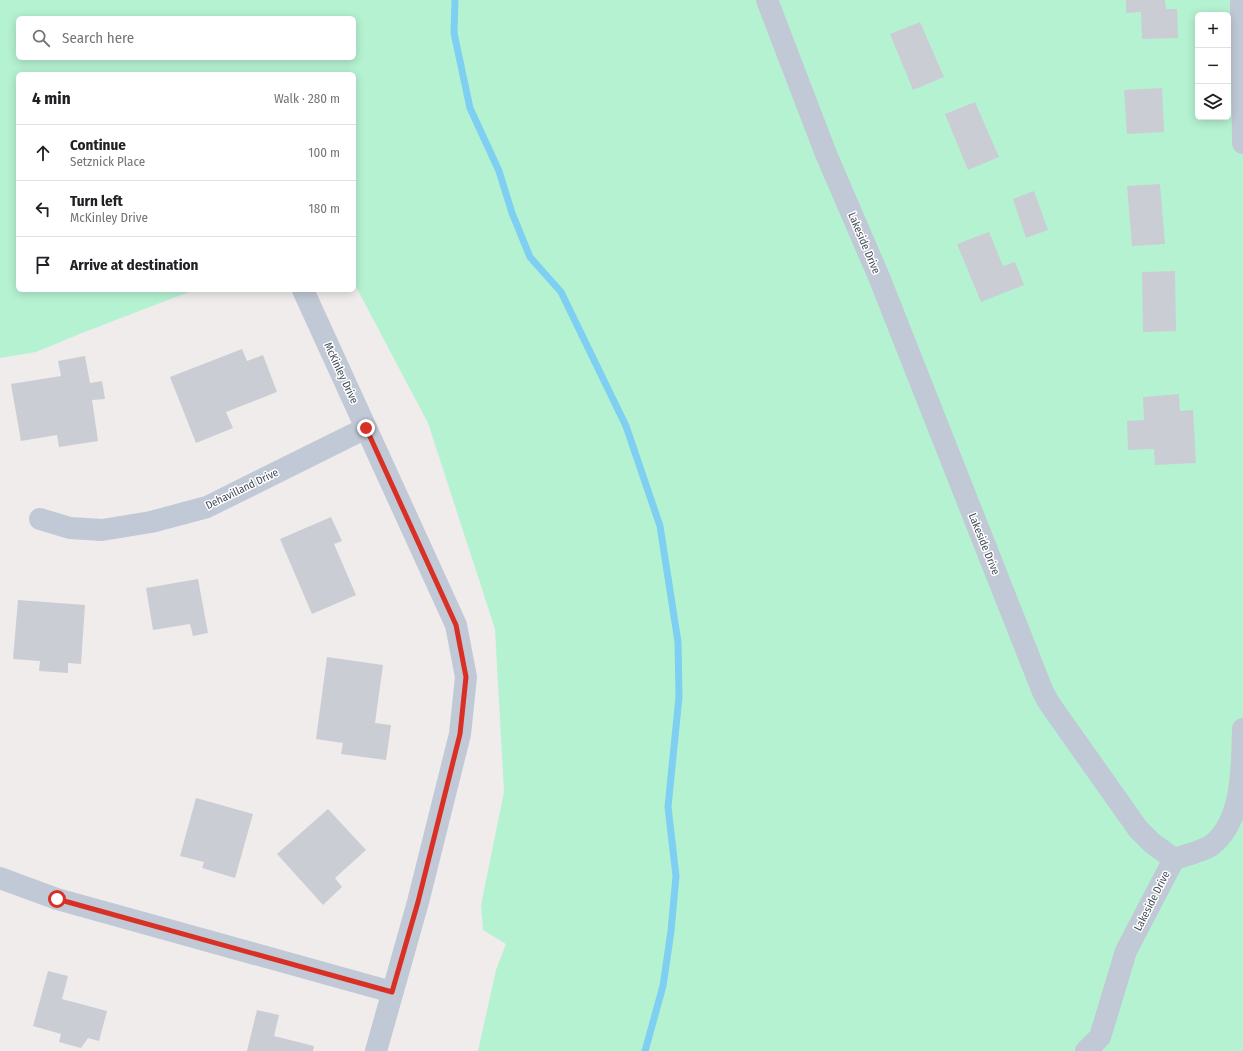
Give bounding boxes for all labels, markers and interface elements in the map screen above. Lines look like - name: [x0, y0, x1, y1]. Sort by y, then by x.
- map controls: [1195, 12, 1231, 120]
- button: +: [1195, 12, 1231, 48]
- search box: [16, 16, 356, 60]
- icon: search: [30, 27, 52, 49]
- text: Search here: [62, 29, 134, 47]
- button: −: [1195, 48, 1231, 84]
- button: layers: [1195, 84, 1231, 120]
- text: 4 min: [32, 88, 71, 109]
- text: Walk · 280 m: [274, 91, 340, 106]
- text: Continue: [70, 136, 126, 154]
- icon: ahead: [32, 142, 54, 164]
- text: 100 m: [308, 145, 340, 160]
- text: Setznick Place: [70, 154, 145, 169]
- text: Turn left: [70, 192, 123, 210]
- icon: left: [32, 198, 54, 220]
- text: 180 m: [309, 201, 340, 216]
- text: McKinley Drive: [70, 210, 148, 225]
- street label: Lakeside Drive: [845, 210, 883, 276]
- icon: arrive: [32, 254, 54, 276]
- text: Arrive at destination: [70, 256, 198, 274]
- street label: McKinley Drive: [321, 340, 361, 406]
- route end: [357, 419, 375, 437]
- street label: Dehavilland Drive: [204, 466, 280, 512]
- street label: Lakeside Drive: [966, 511, 1002, 577]
- street label: Lakeside Drive: [1131, 869, 1173, 933]
- route start: [48, 890, 66, 908]

